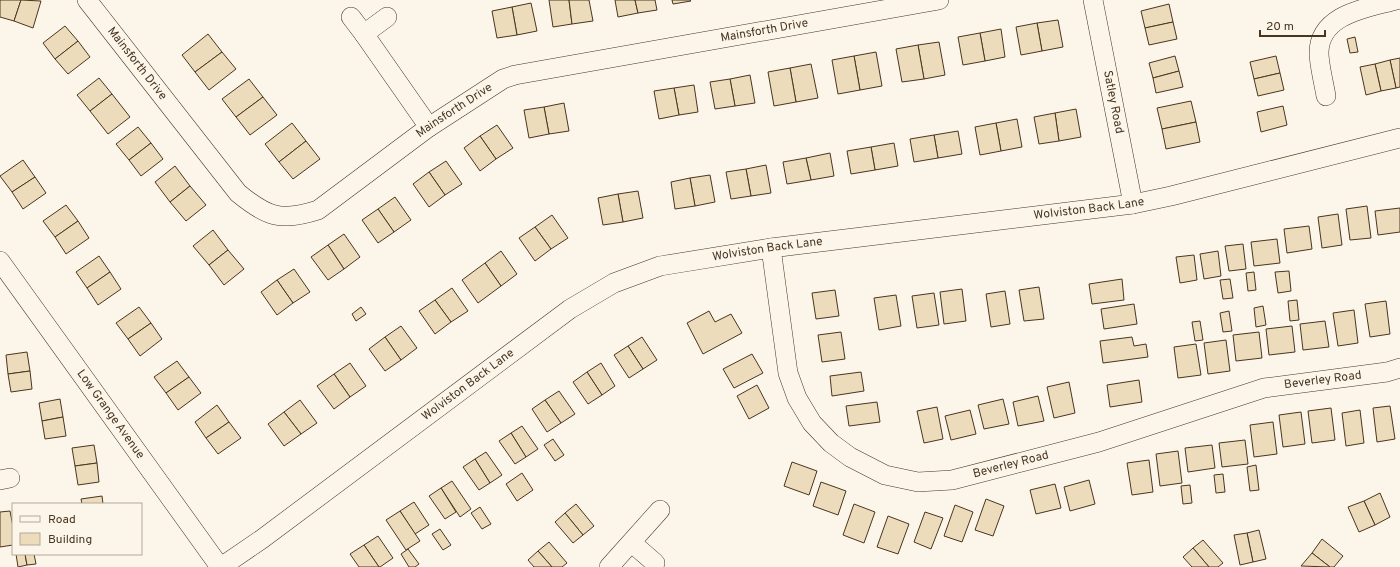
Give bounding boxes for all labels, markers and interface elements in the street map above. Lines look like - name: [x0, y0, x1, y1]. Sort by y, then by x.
- scale bar: [1260, 12, 1325, 38]
- street label: Mainsforth Drive: [719, 15, 809, 46]
- text: 20 m: [1266, 19, 1294, 35]
- street label: Mainsforth Drive: [103, 24, 170, 104]
- street label: Satley Road: [1099, 69, 1127, 135]
- street label: Mainsforth Drive: [413, 80, 496, 142]
- street label: Wolviston Back Lane: [1033, 194, 1146, 224]
- street label: Wolviston Back Lane: [711, 234, 824, 265]
- street label: Wolviston Back Lane: [419, 345, 518, 425]
- street label: Low Grange Avenue: [73, 367, 148, 462]
- street label: Beverley Road: [1283, 367, 1362, 393]
- street label: Beverley Road: [971, 447, 1051, 482]
- legend: [12, 503, 142, 555]
- text: Road: [48, 512, 76, 528]
- text: Building: [48, 532, 92, 548]

